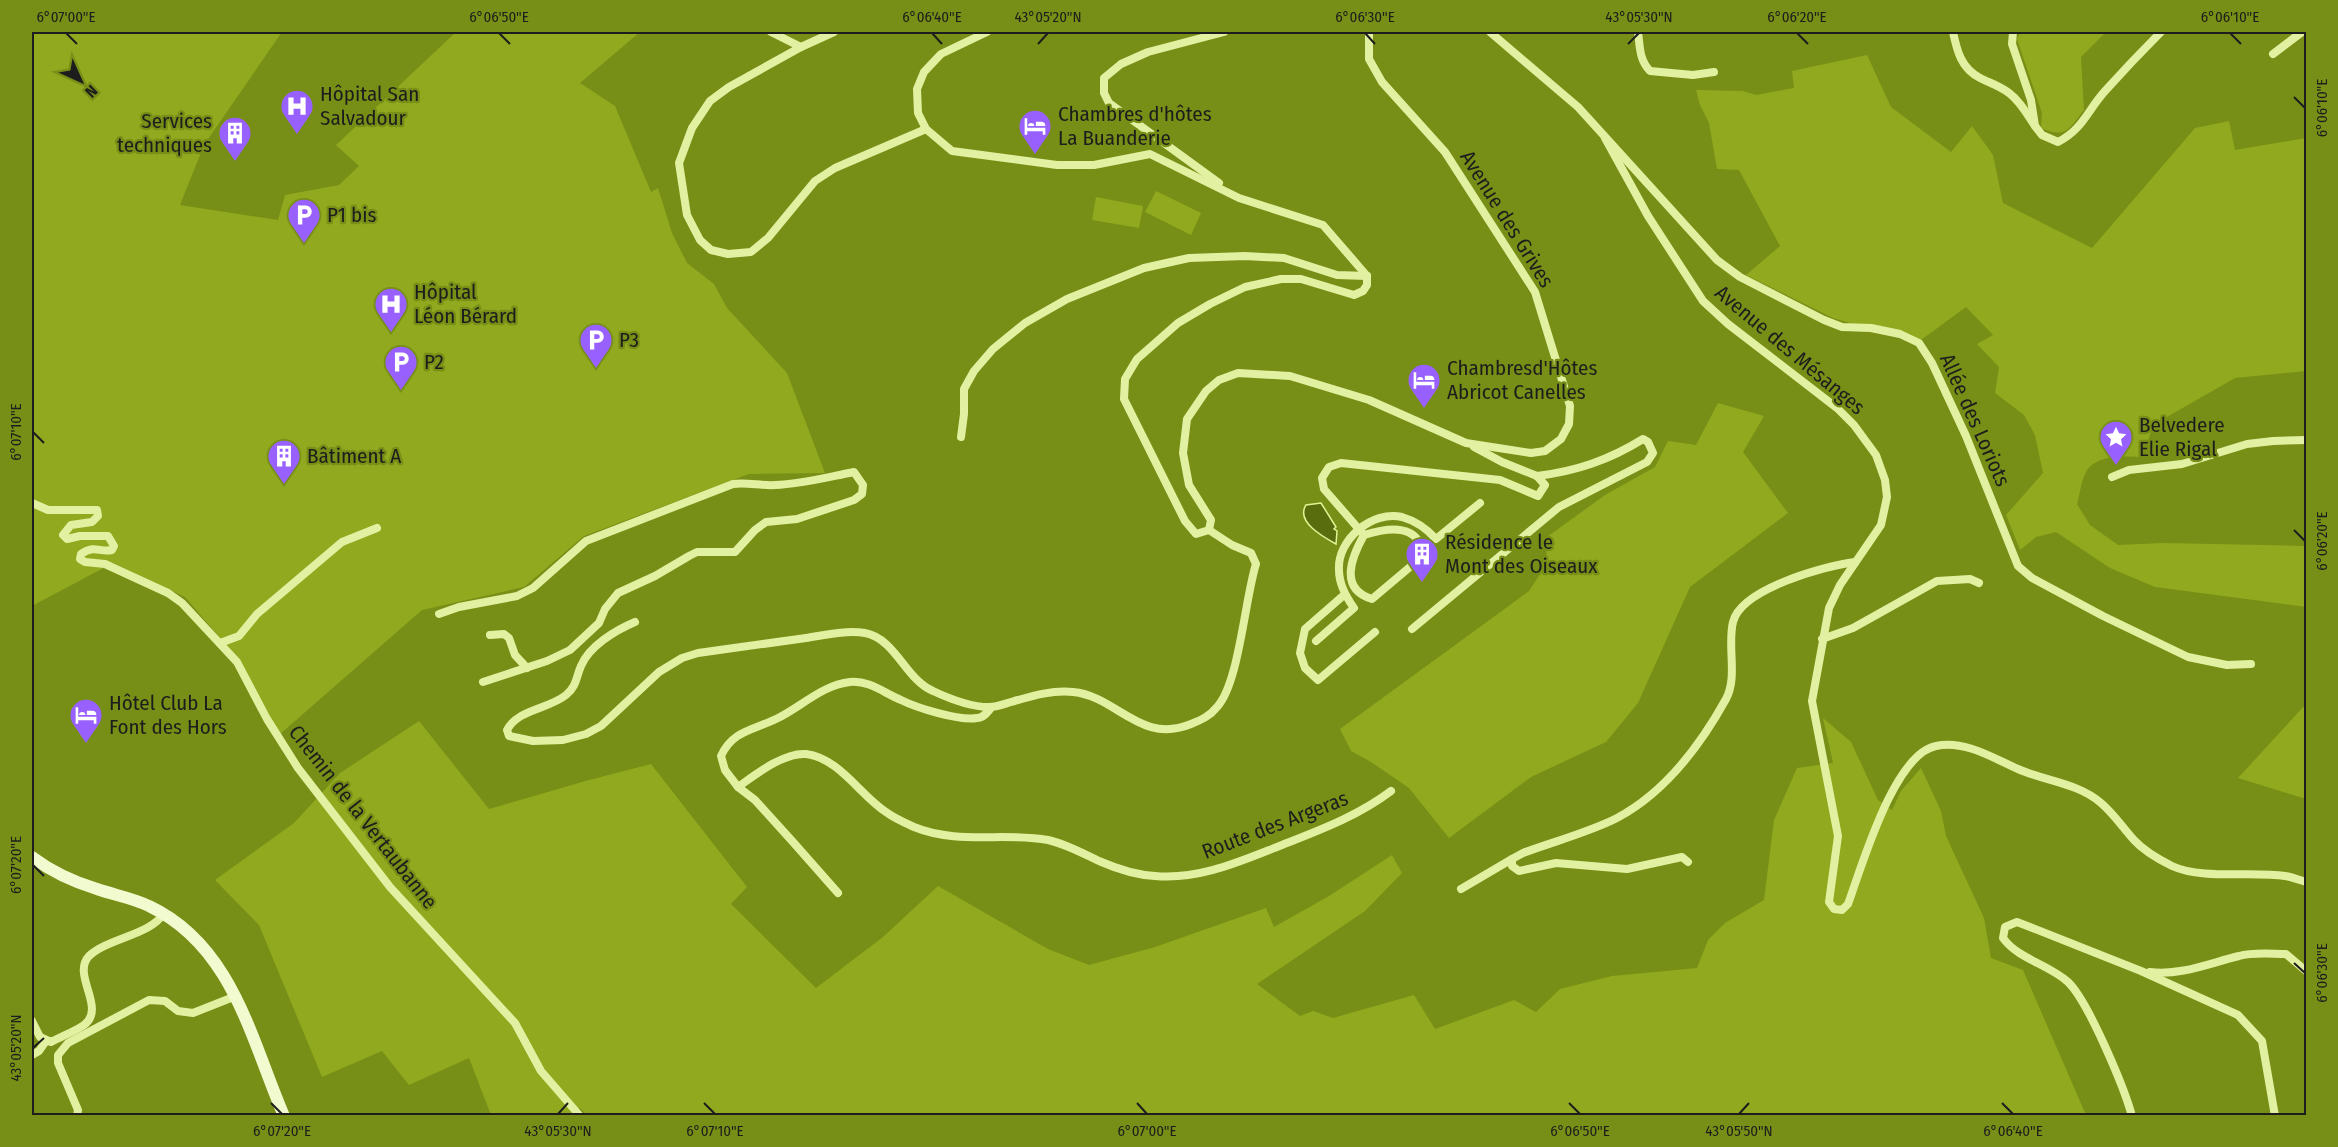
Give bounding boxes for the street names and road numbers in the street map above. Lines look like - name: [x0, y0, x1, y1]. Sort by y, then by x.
- street label: Avenue des Grives: [1454, 146, 1560, 292]
- street label: Avenue des Mésanges: [1710, 280, 1870, 420]
- street label: Allée des Loriots: [1934, 350, 2016, 490]
- street label: Chemin de la Vertaubanne: [283, 720, 443, 914]
- street label: Route des Argeras: [1198, 785, 1352, 865]

